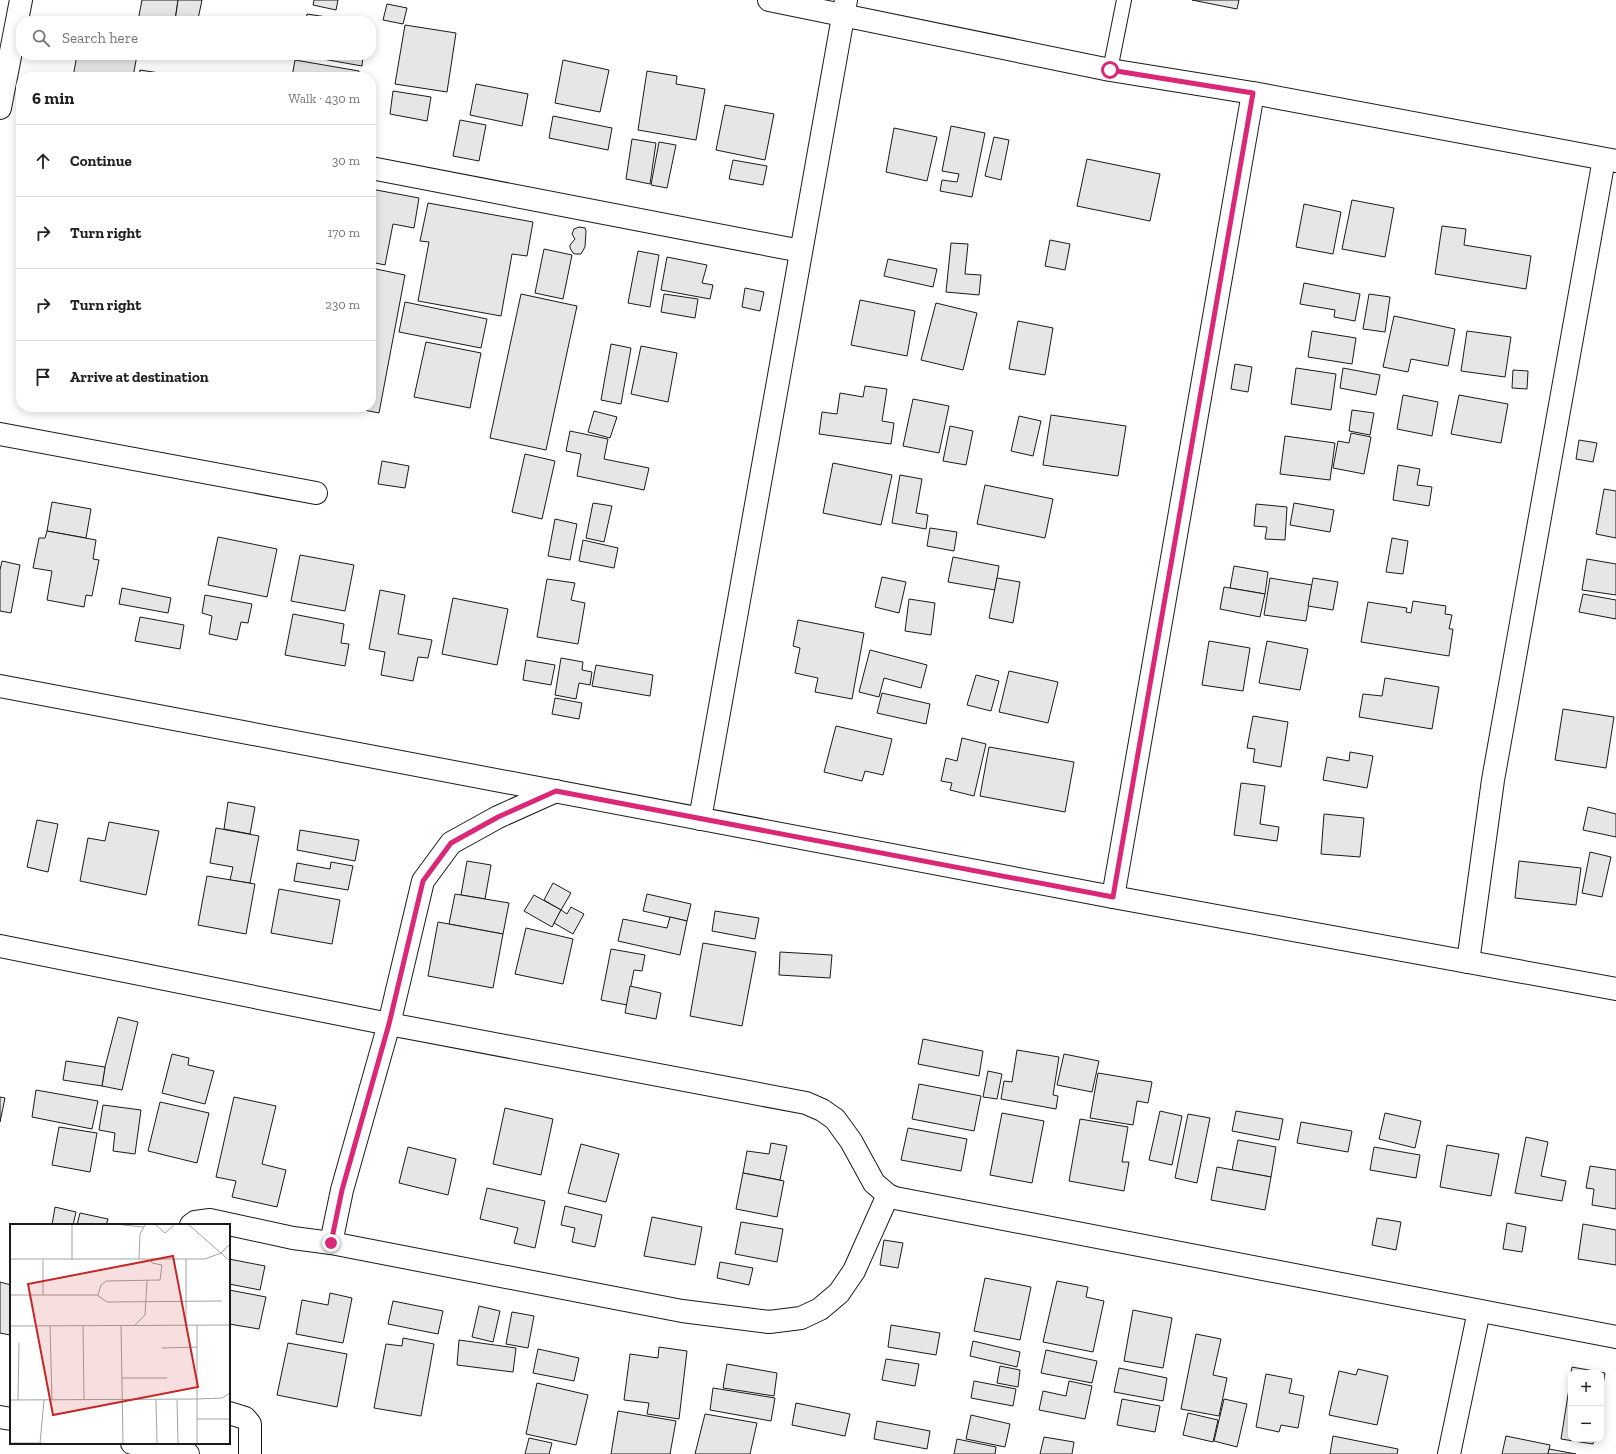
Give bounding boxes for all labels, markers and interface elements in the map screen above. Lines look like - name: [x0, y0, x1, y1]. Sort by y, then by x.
- search box: [16, 16, 376, 60]
- icon: search: [30, 27, 52, 49]
- text: Search here: [62, 29, 138, 47]
- route start: [1101, 61, 1119, 79]
- text: 6 min: [32, 88, 74, 108]
- text: Walk · 430 m: [288, 91, 360, 106]
- icon: ahead: [32, 150, 54, 172]
- text: Continue: [70, 152, 132, 170]
- text: 30 m: [332, 153, 360, 168]
- icon: right: [32, 222, 54, 244]
- text: Turn right: [70, 224, 141, 242]
- text: 170 m: [327, 225, 360, 240]
- icon: right: [32, 294, 54, 316]
- text: Turn right: [70, 296, 141, 314]
- text: 230 m: [325, 297, 360, 312]
- icon: arrive: [32, 366, 54, 388]
- text: Arrive at destination: [70, 368, 209, 386]
- inset map: [10, 1224, 230, 1444]
- route end: [322, 1234, 340, 1252]
- map controls: [1568, 1370, 1604, 1442]
- button: +: [1568, 1370, 1604, 1406]
- button: −: [1568, 1406, 1604, 1442]

